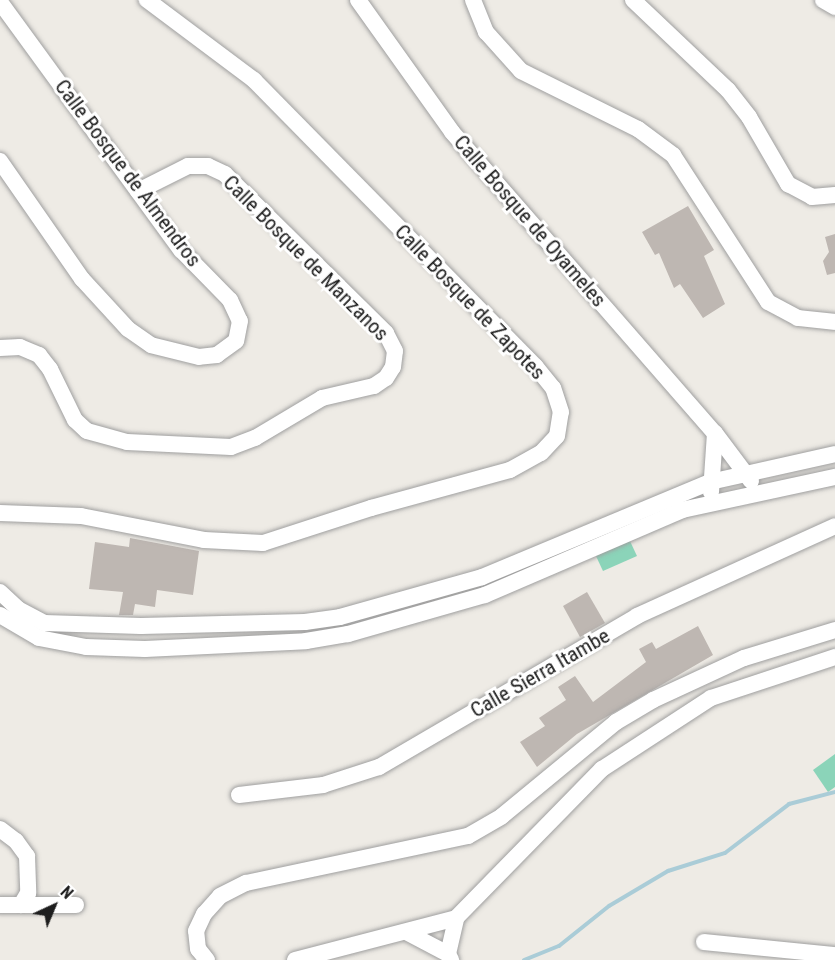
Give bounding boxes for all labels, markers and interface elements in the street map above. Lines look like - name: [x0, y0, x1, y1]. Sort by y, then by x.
- street label: Calle Bosque de Almendros: [49, 74, 207, 272]
- street label: Calle Bosque de Oyameles: [449, 130, 611, 312]
- street label: Calle Bosque de Manzanos: [218, 170, 394, 346]
- street label: Calle Bosque de Zapotes: [389, 219, 551, 385]
- street label: Calle Sierra Itambe: [466, 623, 614, 723]
- north arrow: [24, 876, 84, 936]
- text: N: [57, 882, 77, 903]

